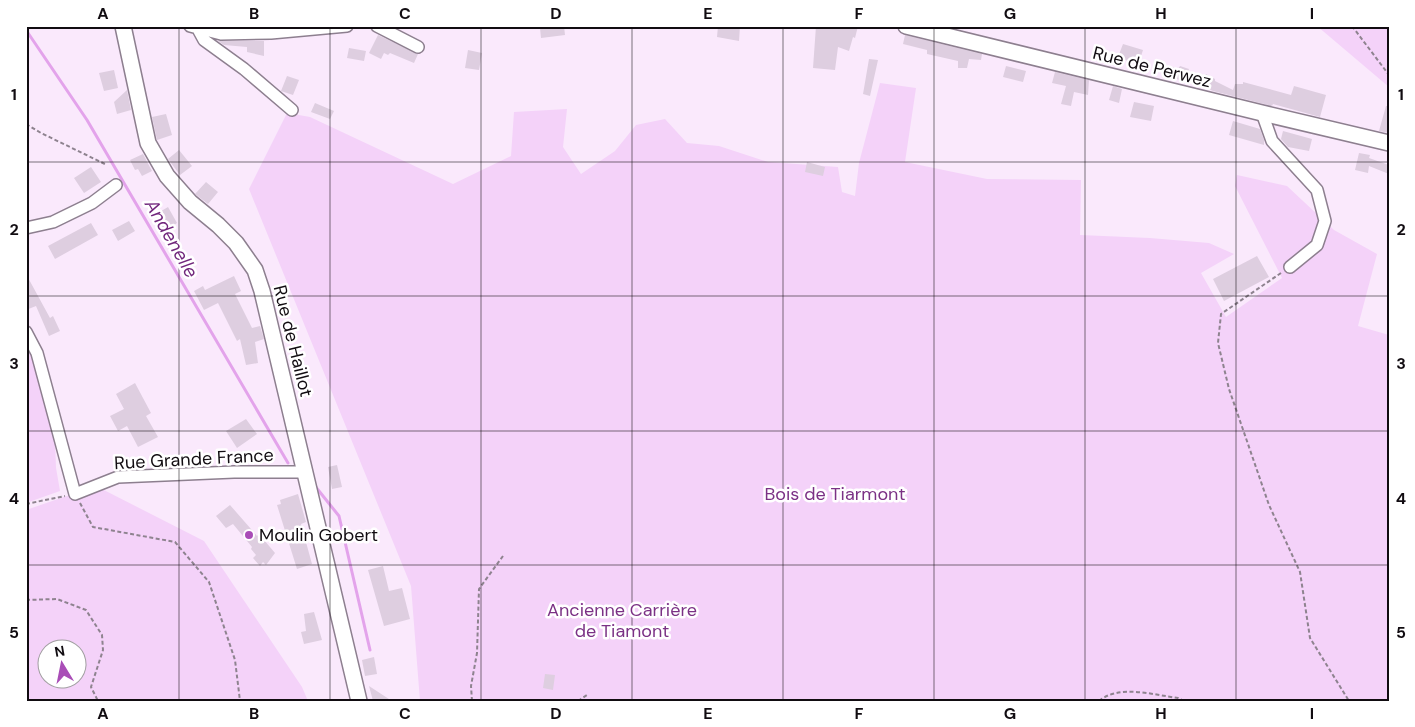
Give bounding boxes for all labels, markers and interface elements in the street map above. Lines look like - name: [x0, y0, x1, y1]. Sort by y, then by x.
- text: A: [97, 3, 109, 24]
- text: B: [249, 3, 259, 24]
- text: C: [399, 3, 411, 24]
- text: D: [550, 3, 562, 24]
- text: E: [703, 3, 713, 24]
- text: F: [855, 3, 864, 24]
- text: G: [1004, 3, 1016, 24]
- text: H: [1155, 3, 1167, 24]
- text: I: [1310, 3, 1314, 24]
- street label: Rue de Perwez: [1090, 41, 1214, 93]
- text: 1: [11, 84, 17, 105]
- text: 1: [1398, 84, 1404, 105]
- water label: Andenelle: [138, 193, 204, 282]
- text: 2: [9, 219, 19, 240]
- text: 2: [1396, 219, 1406, 240]
- street label: Rue de Haillot: [268, 283, 318, 399]
- text: 3: [9, 353, 19, 374]
- text: 3: [1396, 353, 1406, 374]
- street label: Rue Grande France: [114, 443, 274, 475]
- park label: Bois de Tiarmont: [765, 482, 905, 506]
- text: 4: [9, 488, 19, 509]
- text: 4: [1396, 488, 1406, 509]
- place label: Moulin Gobert: [259, 523, 378, 547]
- marker: Moulin Gobert: [243, 529, 255, 541]
- park label: Ancienne Carrière de Tiamont: [547, 598, 697, 643]
- text: 5: [9, 622, 19, 643]
- text: 5: [1396, 622, 1406, 643]
- north arrow: [38, 640, 88, 690]
- text: N: [53, 641, 66, 661]
- text: A: [97, 703, 109, 724]
- text: B: [249, 703, 259, 724]
- text: C: [399, 703, 411, 724]
- text: D: [550, 703, 562, 724]
- text: E: [703, 703, 713, 724]
- text: F: [855, 703, 864, 724]
- text: G: [1004, 703, 1016, 724]
- text: H: [1155, 703, 1167, 724]
- text: I: [1310, 703, 1314, 724]

